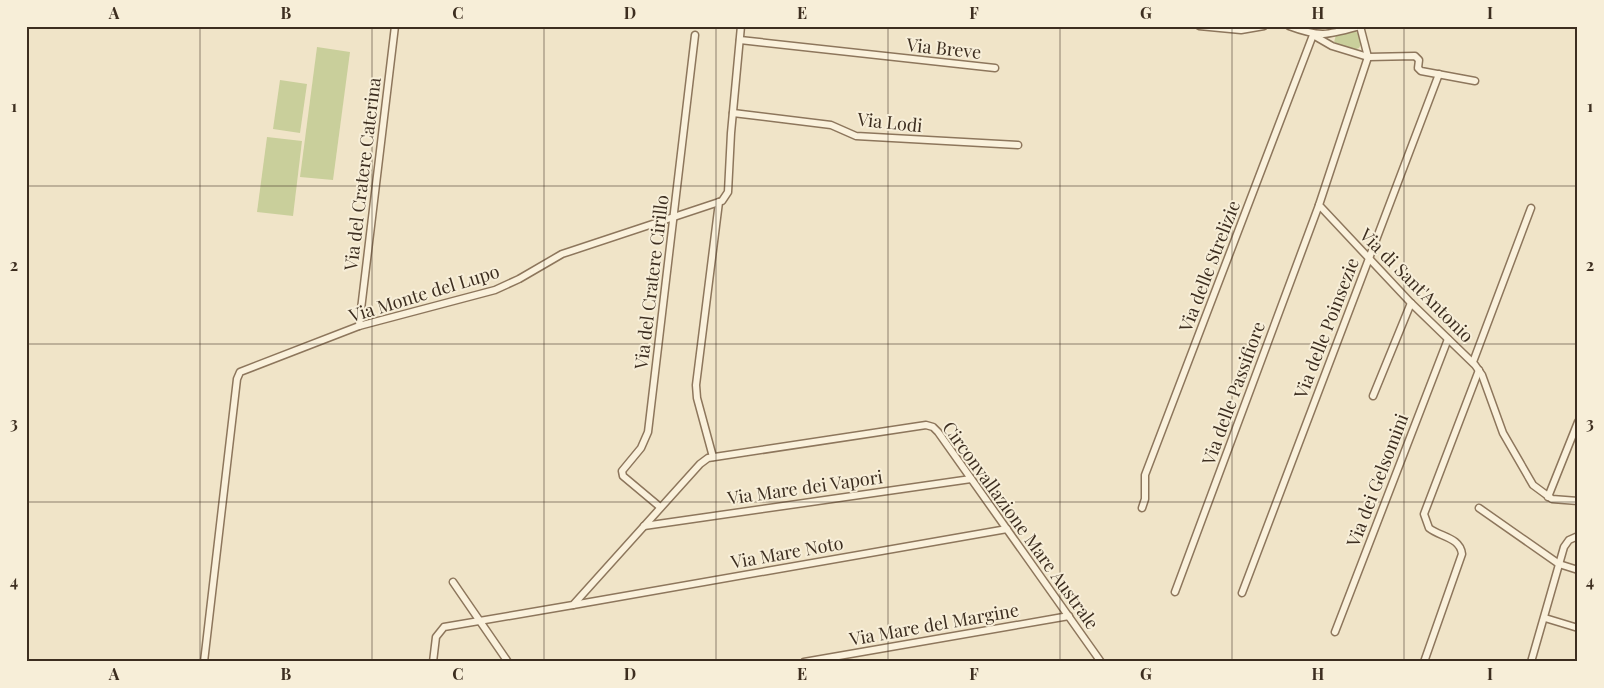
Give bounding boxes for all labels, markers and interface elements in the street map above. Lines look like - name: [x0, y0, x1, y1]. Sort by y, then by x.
- text: A: [108, 2, 120, 23]
- text: B: [281, 2, 292, 23]
- text: C: [452, 2, 464, 23]
- text: D: [624, 2, 636, 23]
- text: E: [797, 2, 807, 23]
- text: F: [969, 2, 979, 23]
- text: G: [1140, 2, 1152, 23]
- text: H: [1312, 2, 1325, 23]
- text: I: [1487, 2, 1493, 23]
- street label: Via Breve: [905, 32, 983, 64]
- street label: Via del Cratere Caterina: [338, 76, 386, 273]
- text: 1: [11, 95, 17, 116]
- text: 1: [1587, 95, 1593, 116]
- street label: Via Lodi: [855, 107, 924, 137]
- street label: Via del Cratere Cirillo: [628, 193, 674, 372]
- street label: Via delle Strelizie: [1173, 197, 1245, 336]
- street label: Via di Sant'Antonio: [1354, 222, 1479, 347]
- text: 2: [10, 254, 18, 275]
- street label: Via delle Poinsezie: [1288, 254, 1364, 403]
- text: 2: [1586, 254, 1594, 275]
- street label: Via Monte del Lupo: [345, 259, 502, 328]
- street label: Via delle Passifiore: [1196, 318, 1270, 469]
- street label: Via dei Gelsomini: [1340, 410, 1413, 551]
- text: 3: [10, 412, 18, 433]
- text: 3: [1586, 412, 1594, 433]
- street label: Circonvallazione Mare Australe: [937, 416, 1105, 634]
- street label: Via Mare dei Vapori: [725, 464, 884, 510]
- street label: Via Mare Noto: [728, 530, 845, 574]
- text: 4: [10, 570, 18, 591]
- text: 4: [1586, 570, 1594, 591]
- street label: Via Mare del Margine: [846, 597, 1021, 651]
- text: A: [108, 663, 120, 684]
- text: B: [281, 663, 292, 684]
- text: C: [452, 663, 464, 684]
- text: D: [624, 663, 636, 684]
- text: E: [797, 663, 807, 684]
- text: F: [969, 663, 979, 684]
- text: G: [1140, 663, 1152, 684]
- text: H: [1312, 663, 1325, 684]
- text: I: [1487, 663, 1493, 684]

